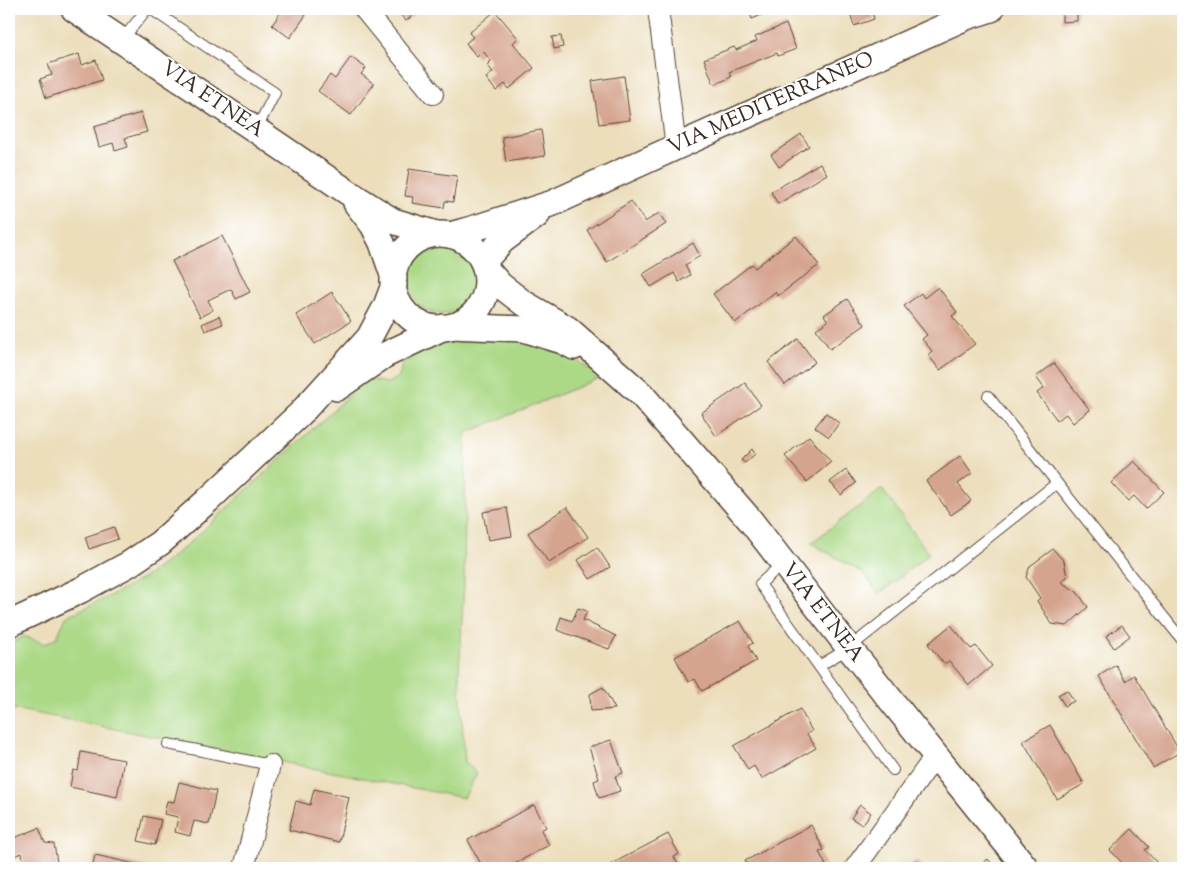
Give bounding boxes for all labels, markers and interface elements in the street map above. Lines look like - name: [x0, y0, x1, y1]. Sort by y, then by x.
- street label: VIA MEDITERRANEO: [663, 45, 879, 163]
- street label: VIA ETNEA: [154, 54, 270, 146]
- street label: VIA ETNEA: [773, 557, 871, 669]

